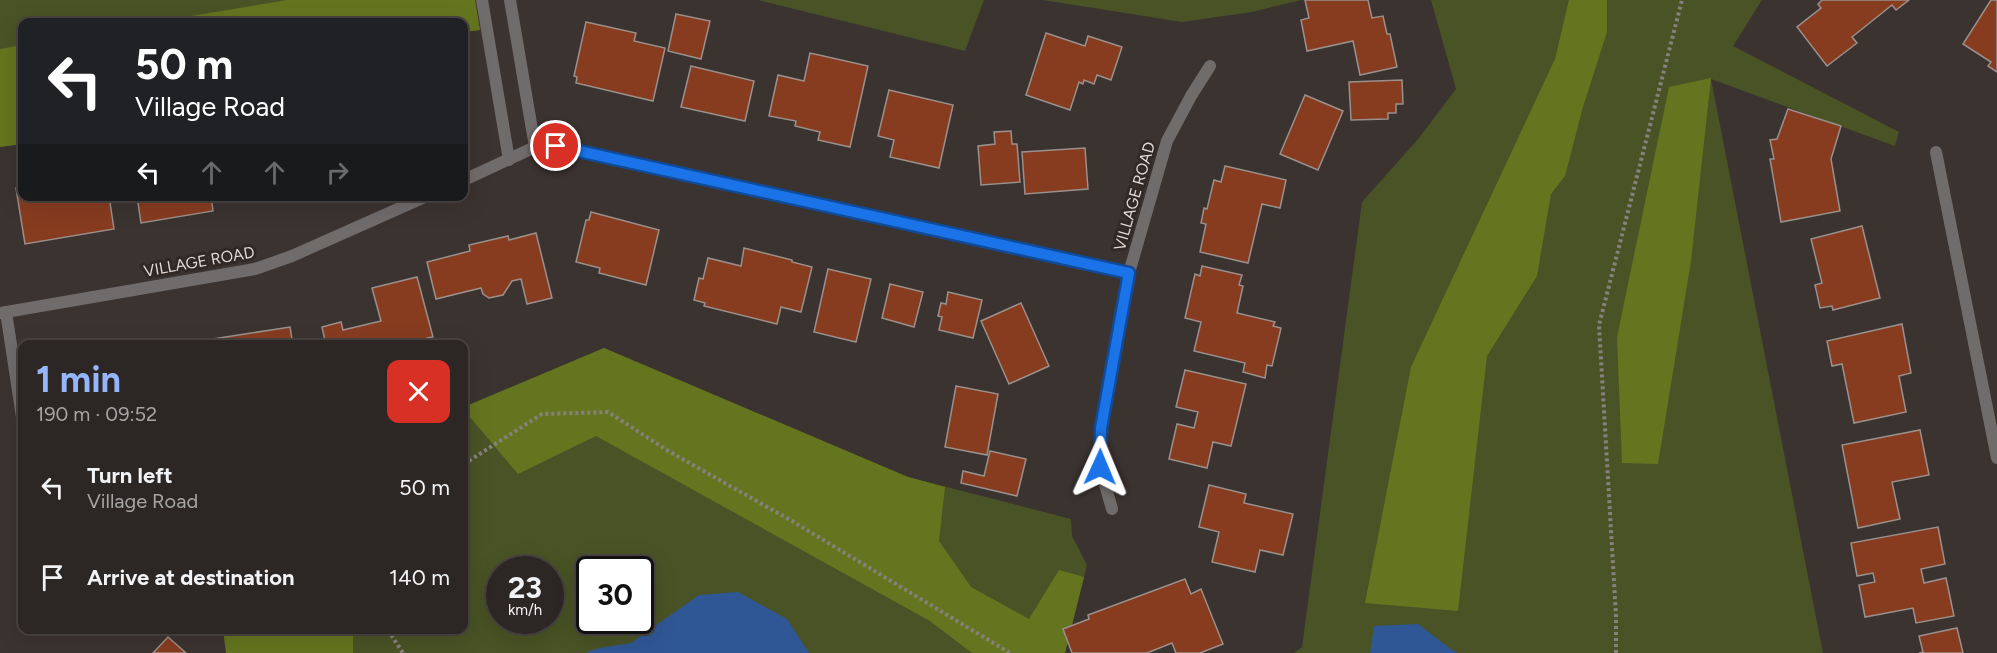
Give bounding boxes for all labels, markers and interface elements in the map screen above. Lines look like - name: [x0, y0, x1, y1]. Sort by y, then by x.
- text: 50 m: [135, 39, 233, 90]
- icon: left: [36, 42, 114, 120]
- text: Village Road: [135, 90, 285, 123]
- pin: [530, 120, 581, 171]
- icon: arrive: [539, 129, 572, 162]
- street label: VILLAGE ROAD: [1110, 140, 1159, 253]
- icon: left: [132, 156, 165, 189]
- icon: ahead: [195, 156, 228, 189]
- icon: ahead: [258, 156, 291, 189]
- icon: right: [321, 156, 354, 189]
- street label: VILLAGE ROAD: [142, 242, 256, 281]
- text: 1 min: [36, 358, 121, 401]
- button: close: [387, 360, 450, 423]
- text: 190 m · 09:52: [36, 402, 157, 426]
- position arrow: [1068, 435, 1132, 499]
- text: Turn left: [87, 462, 173, 489]
- icon: left: [36, 471, 69, 504]
- text: 50 m: [399, 474, 450, 501]
- text: Village Road: [87, 489, 198, 513]
- speed limit sign: 30: [576, 556, 654, 634]
- icon: arrive: [36, 561, 69, 594]
- text: Arrive at destination: [87, 564, 295, 591]
- text: 140 m: [389, 564, 450, 591]
- text: 23: [508, 569, 542, 606]
- text: km/h: [508, 601, 542, 619]

